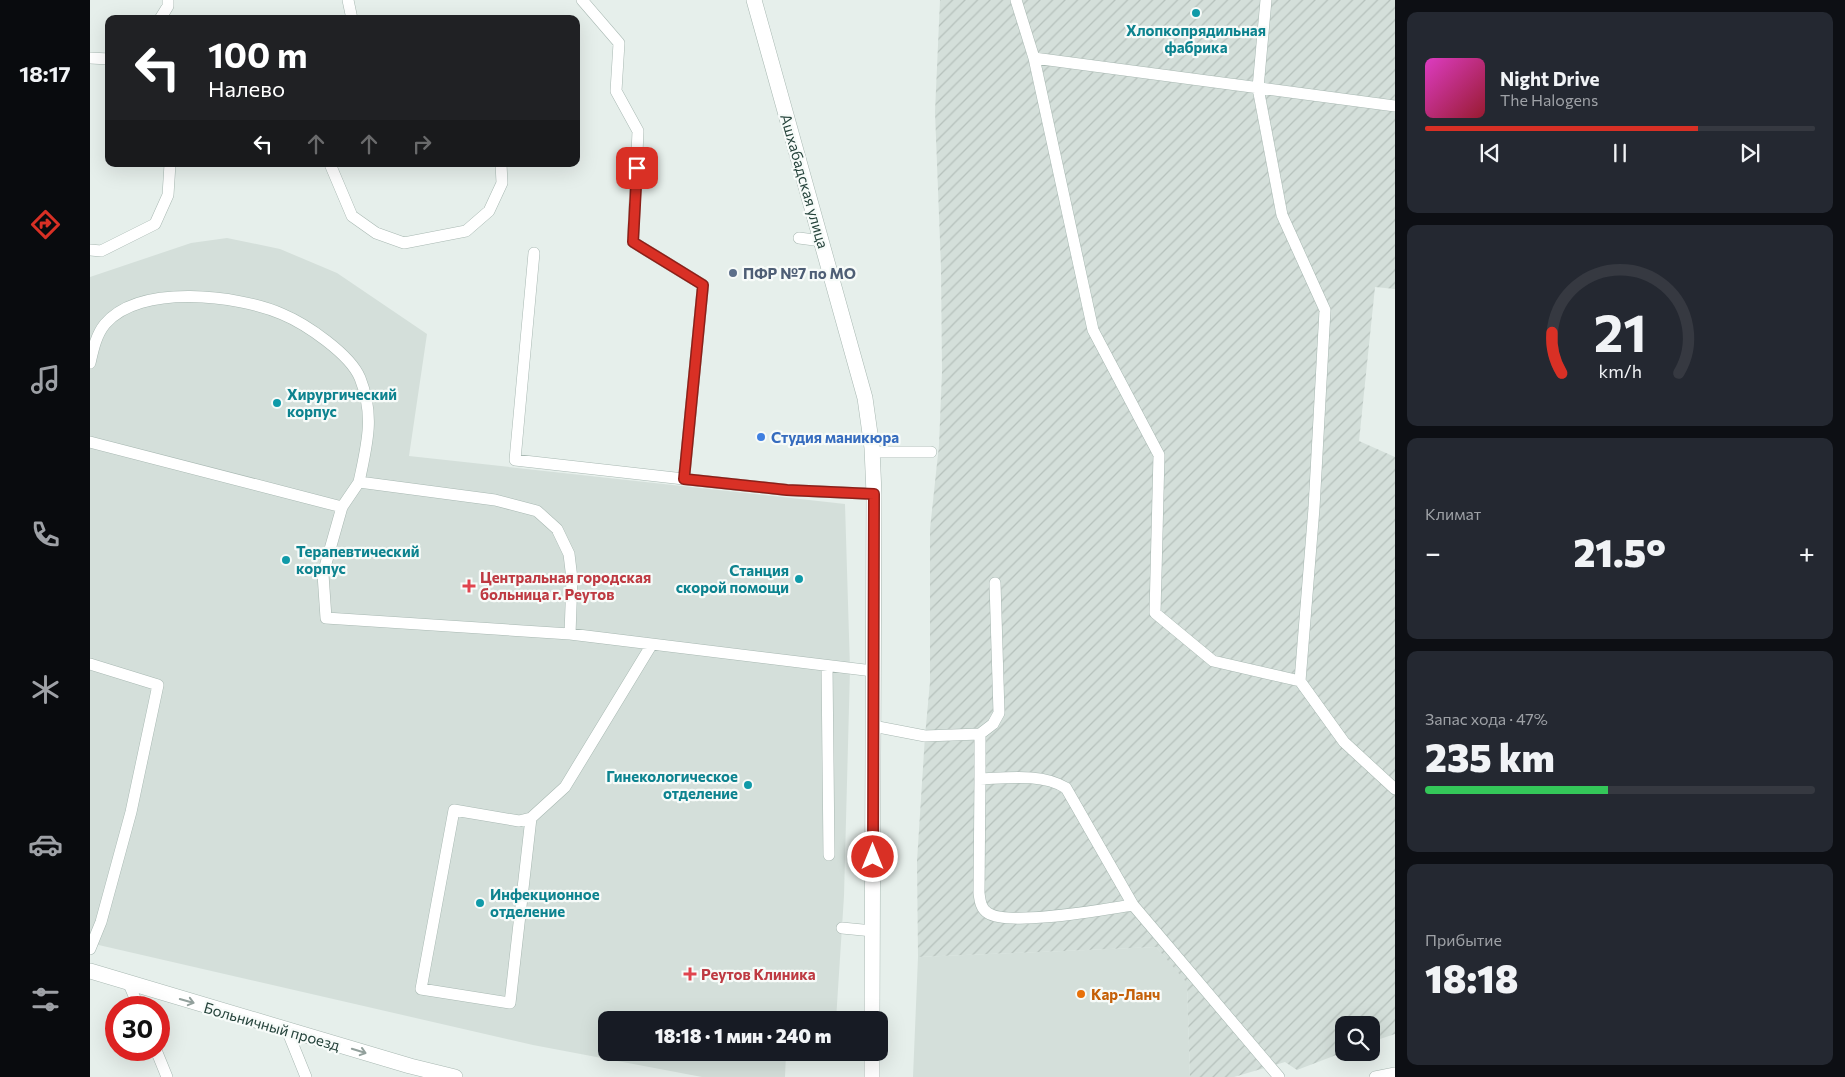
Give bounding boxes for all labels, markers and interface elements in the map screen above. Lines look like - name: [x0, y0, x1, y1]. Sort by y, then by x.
- marker: Хлопкопрядильная фабрика: [1190, 7, 1202, 19]
- place label: Хлопкопрядильная фабрика: [1126, 21, 1266, 56]
- text: 100 m: [208, 32, 308, 75]
- icon: left: [125, 35, 190, 100]
- text: 18:17: [19, 60, 71, 87]
- text: Night Drive: [1500, 67, 1600, 90]
- text: Налево: [208, 75, 285, 102]
- text: The Halogens: [1500, 90, 1598, 109]
- street label: Ашхабадская улица: [777, 112, 833, 250]
- icon: left: [249, 130, 277, 158]
- icon: ahead: [302, 130, 330, 158]
- icon: ahead: [355, 130, 383, 158]
- icon: right: [408, 130, 436, 158]
- icon: previous: [1476, 139, 1504, 167]
- icon: pause: [1606, 139, 1634, 167]
- icon: next: [1736, 139, 1764, 167]
- pin: [616, 147, 658, 189]
- icon: arrive: [623, 154, 651, 182]
- icon: directions: [28, 207, 63, 242]
- place label: ПФР №7 по МО: [743, 264, 856, 282]
- marker: ПФР №7 по МО: [727, 267, 739, 279]
- text: 21: [1593, 299, 1647, 363]
- text: km/h: [1598, 360, 1642, 382]
- icon: music: [28, 362, 63, 397]
- place label: Хирургический корпус: [287, 385, 397, 420]
- marker: Хирургический корпус: [271, 397, 283, 409]
- place label: Студия маникюра: [771, 428, 899, 446]
- marker: Студия маникюра: [755, 431, 767, 443]
- text: Климат: [1425, 504, 1481, 523]
- icon: phone: [28, 517, 63, 552]
- text: 21.5°: [1573, 528, 1666, 575]
- text: −: [1425, 535, 1441, 569]
- text: +: [1799, 535, 1815, 569]
- place label: Терапевтический корпус: [296, 542, 419, 577]
- marker: Терапевтический корпус: [280, 554, 292, 566]
- place label: Станция скорой помощи: [676, 561, 789, 596]
- place label: Центральная городская больница г. Реутов: [480, 568, 651, 603]
- marker: Станция скорой помощи: [793, 573, 805, 585]
- marker: Центральная городская больница г. Реутов: [462, 579, 476, 593]
- icon: climate: [28, 672, 63, 707]
- text: Запас хода · 47%: [1425, 709, 1548, 728]
- text: 235 km: [1425, 733, 1555, 780]
- place label: Гинекологическое отделение: [606, 767, 738, 802]
- marker: Гинекологическое отделение: [742, 779, 754, 791]
- icon: car: [28, 827, 63, 862]
- position arrow: [846, 830, 898, 882]
- place label: Инфекционное отделение: [490, 885, 600, 920]
- marker: Инфекционное отделение: [474, 897, 486, 909]
- text: Прибытие: [1425, 930, 1502, 949]
- text: 18:18: [1425, 954, 1519, 1001]
- place label: Реутов Клиника: [701, 965, 816, 983]
- marker: Реутов Клиника: [683, 967, 697, 981]
- icon: filters: [28, 982, 63, 1017]
- place label: Кар-Ланч: [1091, 985, 1160, 1003]
- marker: Кар-Ланч: [1075, 988, 1087, 1000]
- speed limit sign: 30: [105, 996, 170, 1061]
- one-way arrow: [178, 996, 194, 1006]
- street label: Больничный проезд: [202, 998, 342, 1054]
- map controls: [1335, 1016, 1380, 1061]
- button: search: [1335, 1016, 1380, 1061]
- text: 18:18 · 1 мин · 240 m: [655, 1024, 831, 1047]
- one-way arrow: [351, 1047, 367, 1057]

